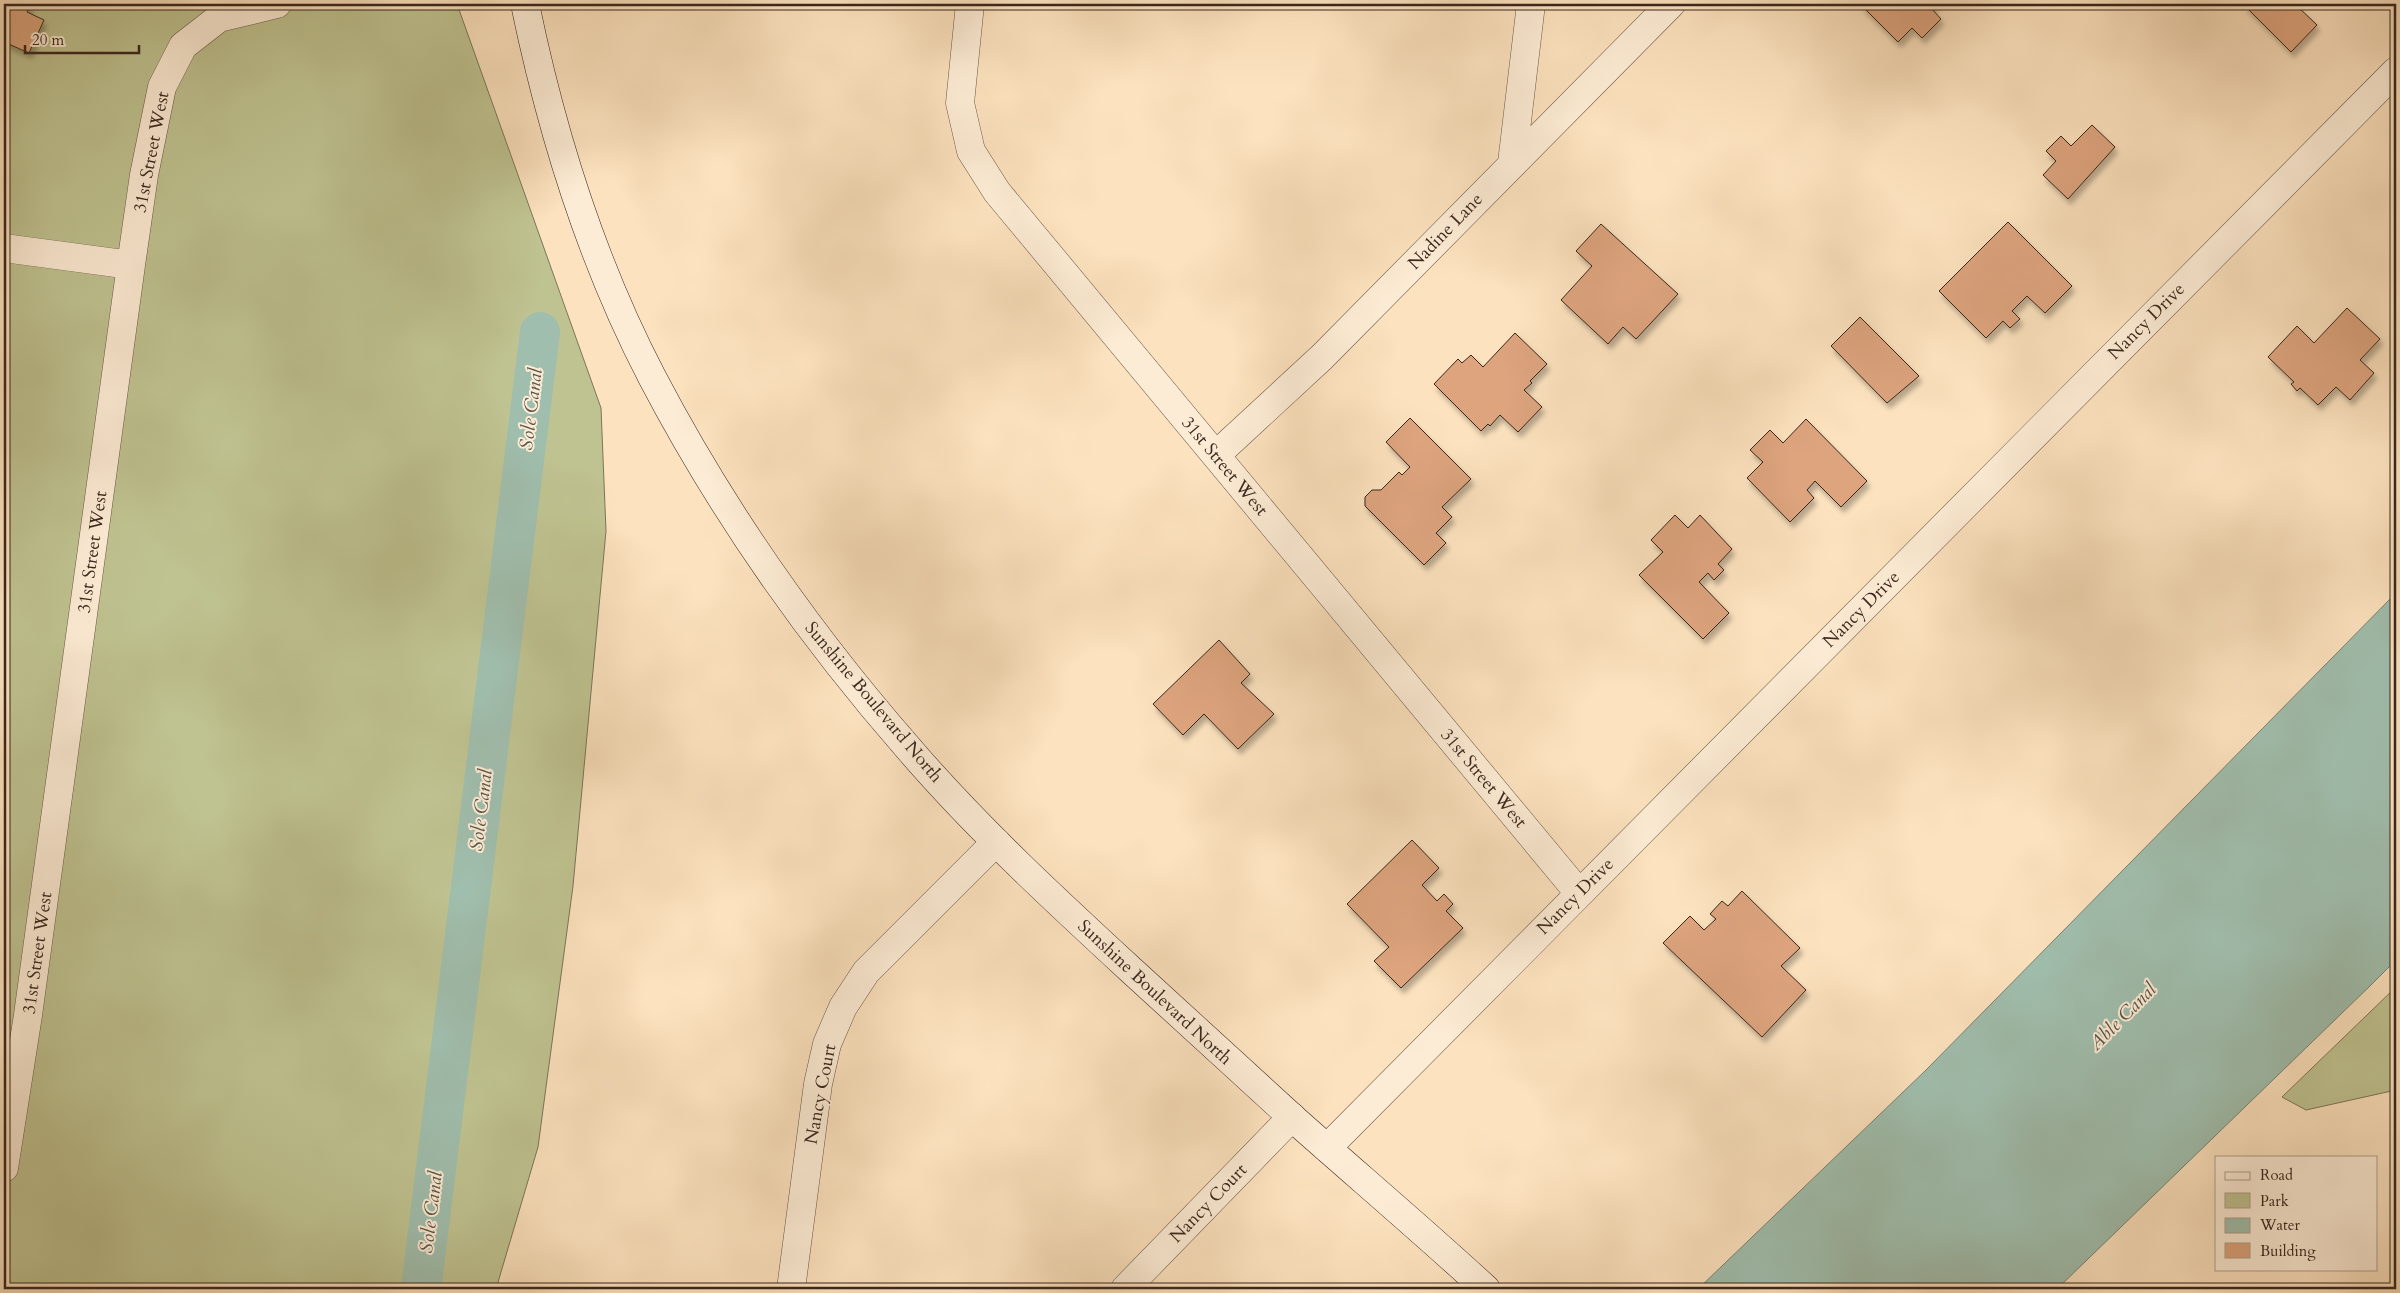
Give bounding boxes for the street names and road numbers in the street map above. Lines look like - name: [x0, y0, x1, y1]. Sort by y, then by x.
- street label: 31st Street West: [127, 89, 176, 215]
- street label: Nadine Lane: [1402, 187, 1488, 275]
- street label: Nancy Drive: [2102, 277, 2190, 365]
- street label: 31st Street West: [1176, 411, 1274, 522]
- street label: 31st Street West: [72, 489, 113, 615]
- street label: Nancy Drive: [1817, 565, 1905, 653]
- street label: Sunshine Boulevard North: [799, 617, 949, 788]
- street label: 31st Street West: [1435, 723, 1533, 834]
- street label: Nancy Drive: [1531, 852, 1619, 940]
- street label: 31st Street West: [17, 890, 58, 1016]
- street label: Sunshine Boulevard North: [1072, 914, 1237, 1071]
- street label: Nancy Court: [799, 1042, 843, 1146]
- street label: Nancy Court: [1164, 1158, 1253, 1249]

